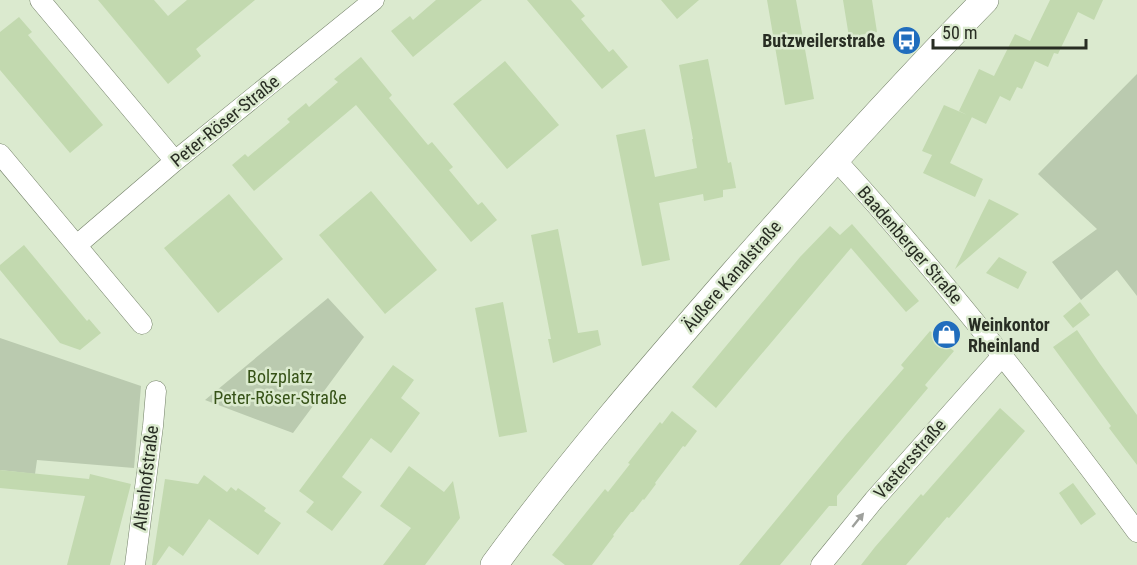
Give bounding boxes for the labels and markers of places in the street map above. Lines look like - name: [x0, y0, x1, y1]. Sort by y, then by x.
- bus stop icon: Butzweilerstraße: [890, 25, 922, 57]
- place label: Butzweilerstraße: [762, 30, 885, 51]
- place label: Weinkontor Rheinland: [968, 314, 1050, 356]
- shop icon: Weinkontor Rheinland: [931, 319, 963, 351]

